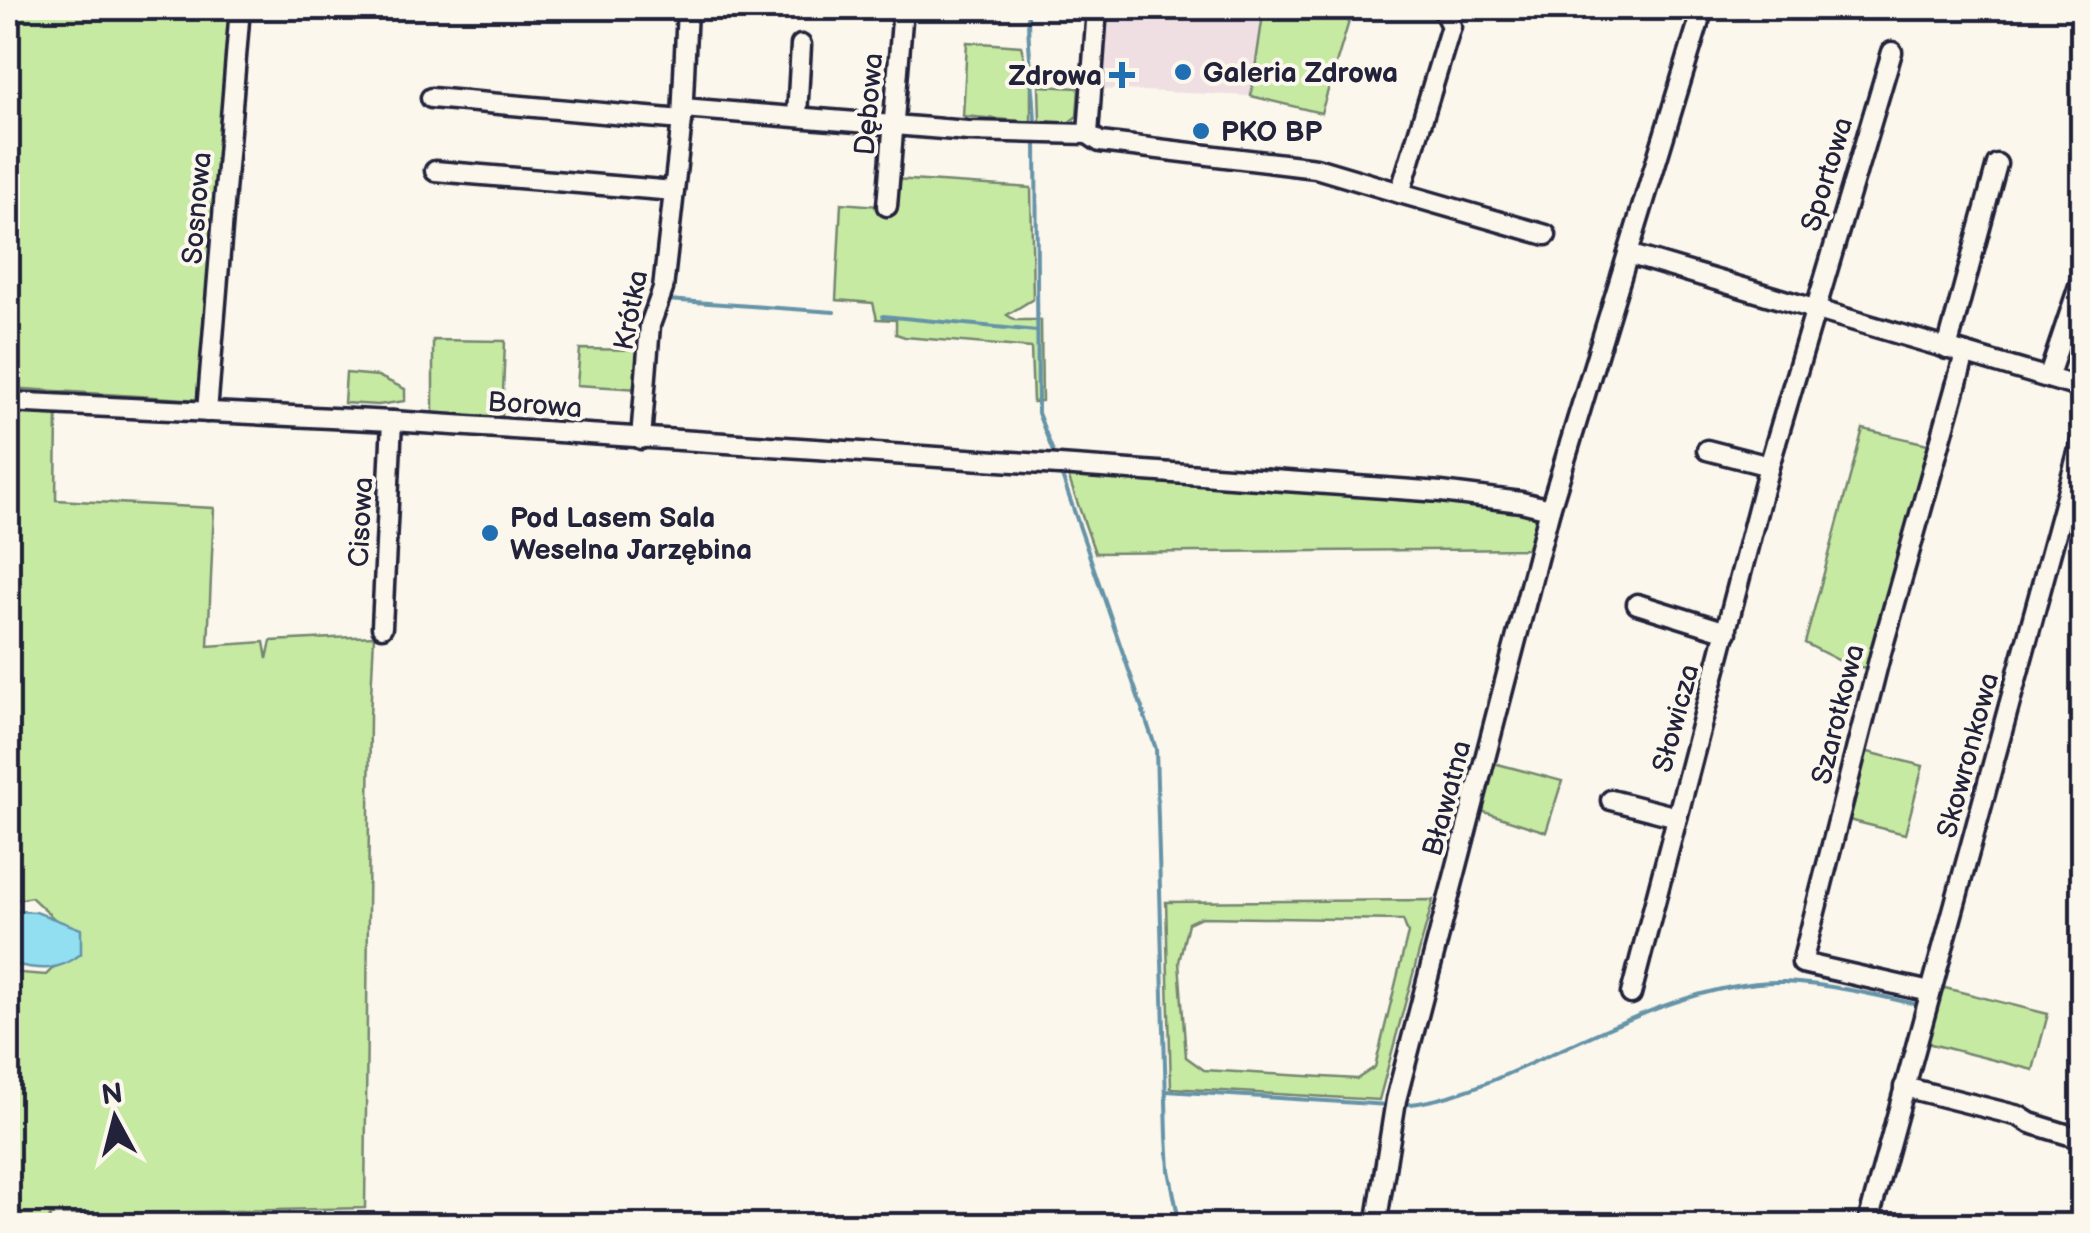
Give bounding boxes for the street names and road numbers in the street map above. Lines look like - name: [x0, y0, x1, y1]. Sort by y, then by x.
- street label: Dębowa: [849, 52, 890, 157]
- street label: Sportowa: [1794, 113, 1860, 235]
- street label: Sosnowa: [176, 151, 219, 266]
- street label: Krótka: [608, 267, 655, 353]
- street label: Borowa: [486, 386, 583, 425]
- street label: Cisowa: [343, 476, 380, 568]
- street label: Szarotkowa: [1805, 641, 1872, 788]
- street label: Słowicza: [1646, 661, 1707, 776]
- street label: Skowronkowa: [1931, 669, 2006, 841]
- street label: Bławatna: [1416, 737, 1479, 860]

